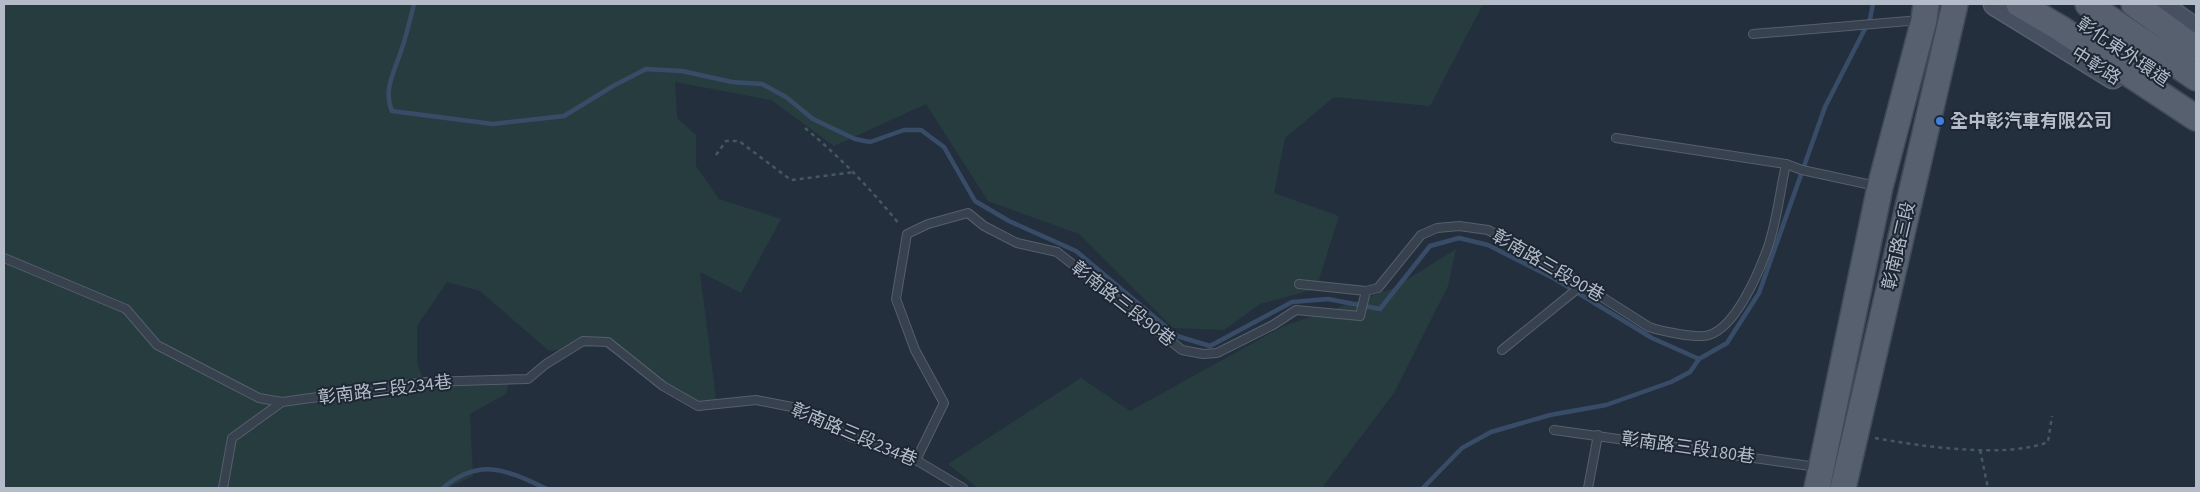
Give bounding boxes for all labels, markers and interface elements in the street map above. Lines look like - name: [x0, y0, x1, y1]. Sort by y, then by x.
- street label: 彰化東外環道: [2071, 11, 2175, 93]
- street label: 中彰路: [2066, 41, 2126, 91]
- place label: 全中彰汽車有限公司: [1950, 109, 2112, 134]
- marker: 全中彰汽車有限公司: [1934, 115, 1946, 127]
- street label: 彰南路三段: [1877, 199, 1921, 293]
- street label: 彰南路三段90巷: [1487, 224, 1609, 308]
- street label: 彰南路三段90巷: [1066, 255, 1180, 353]
- street label: 彰南路三段234巷: [317, 369, 453, 411]
- street label: 彰南路三段234巷: [787, 397, 921, 473]
- street label: 彰南路三段180巷: [1619, 426, 1757, 470]

